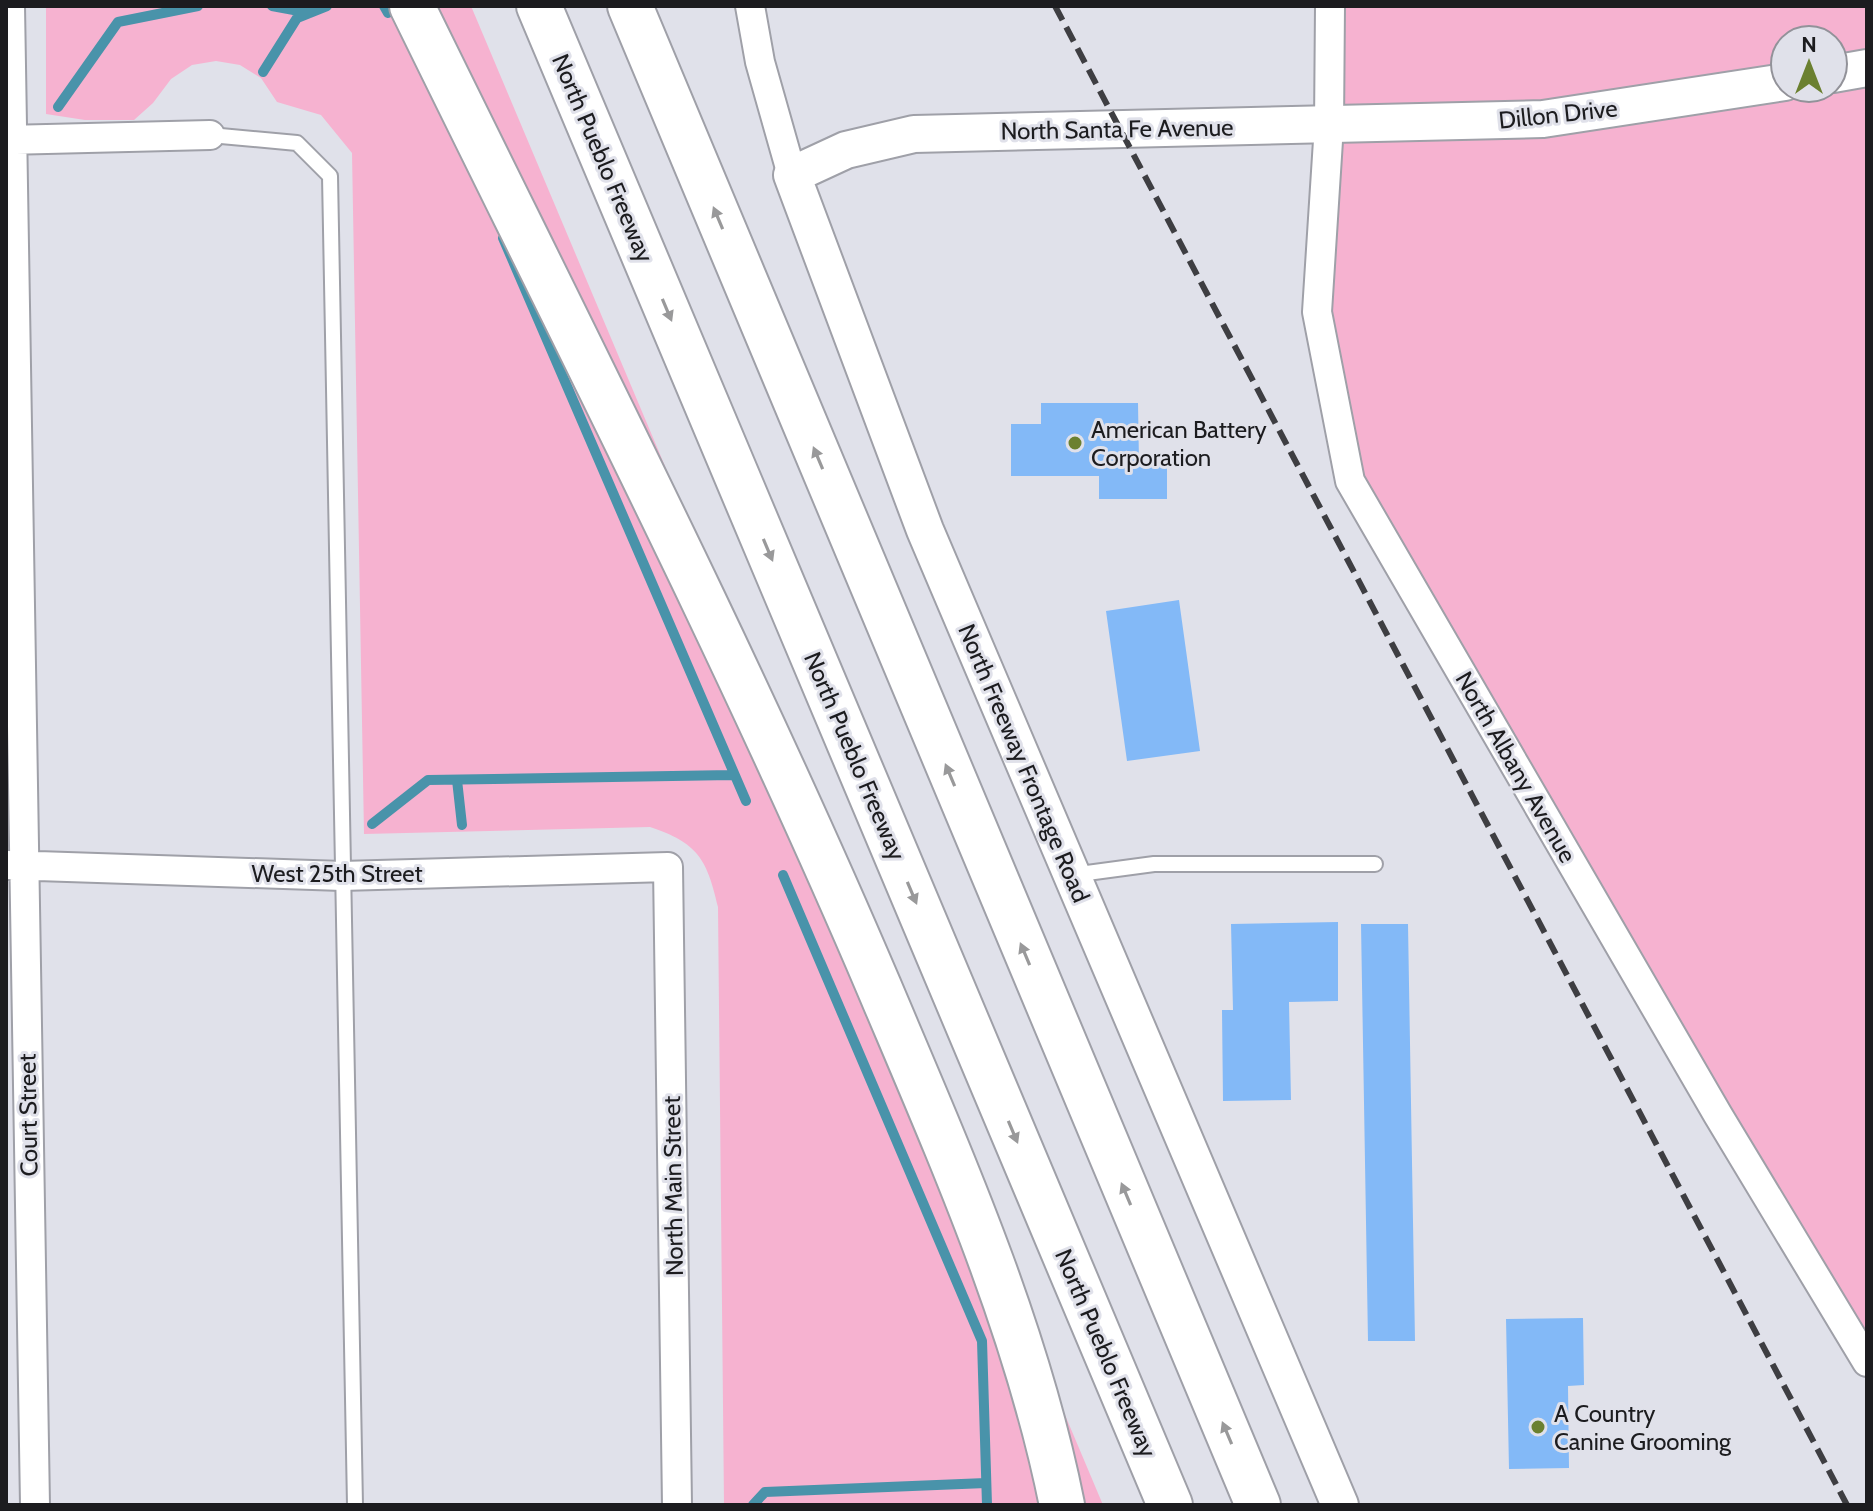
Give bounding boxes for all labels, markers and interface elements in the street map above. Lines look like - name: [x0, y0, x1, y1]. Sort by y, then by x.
- north arrow: [1769, 24, 1849, 104]
- text: N: [1801, 31, 1817, 58]
- street label: North Pueblo Freeway: [546, 49, 660, 267]
- street label: Dillon Drive: [1497, 93, 1619, 135]
- street label: North Santa Fe Avenue: [1000, 112, 1234, 146]
- one-way arrow: [711, 206, 724, 230]
- one-way arrow: [661, 298, 674, 322]
- place label: American Battery Corporation: [1091, 415, 1267, 472]
- marker: American Battery Corporation: [1066, 434, 1084, 452]
- one-way arrow: [811, 446, 824, 470]
- one-way arrow: [761, 538, 774, 562]
- street label: North Freeway Frontage Road: [952, 619, 1096, 907]
- street label: North Pueblo Freeway: [798, 647, 912, 865]
- street label: North Albany Avenue: [1450, 666, 1582, 868]
- one-way arrow: [944, 764, 957, 787]
- street label: West 25th Street: [251, 859, 423, 888]
- one-way arrow: [906, 881, 919, 905]
- one-way arrow: [1019, 942, 1032, 966]
- street label: Court Street: [12, 1053, 44, 1177]
- street label: North Main Street: [657, 1096, 689, 1276]
- one-way arrow: [1007, 1120, 1020, 1144]
- one-way arrow: [1120, 1182, 1133, 1205]
- street label: North Pueblo Freeway: [1049, 1244, 1163, 1462]
- place label: A Country Canine Grooming: [1554, 1399, 1732, 1456]
- marker: A Country Canine Grooming: [1529, 1418, 1547, 1436]
- one-way arrow: [1221, 1421, 1234, 1445]

